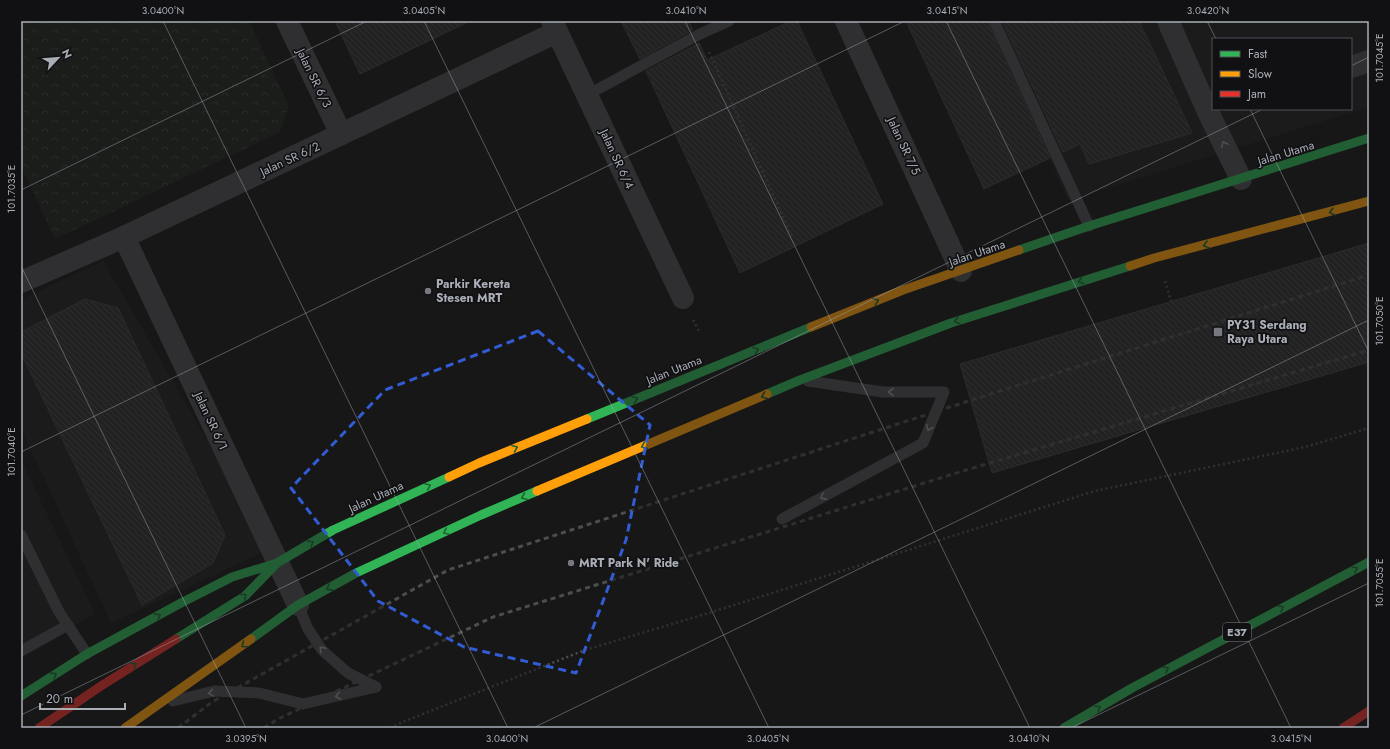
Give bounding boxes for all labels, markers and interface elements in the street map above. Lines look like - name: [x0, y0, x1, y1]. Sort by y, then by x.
- text: 3.0400°N: [142, 3, 184, 18]
- text: 3.0405°N: [403, 3, 445, 18]
- text: 3.0410°N: [665, 3, 707, 18]
- text: 3.0415°N: [927, 3, 967, 18]
- text: 3.0420°N: [1187, 3, 1229, 18]
- text: 101.7045°E: [1372, 34, 1387, 83]
- north arrow: [38, 38, 78, 78]
- legend: [1212, 38, 1352, 110]
- street label: Jalan SR 6/3: [291, 44, 336, 111]
- text: Fast: [1248, 45, 1267, 63]
- text: N: [58, 46, 76, 61]
- text: Slow: [1248, 65, 1273, 83]
- text: Jam: [1246, 85, 1266, 103]
- street label: Jalan SR 7/5: [882, 112, 925, 178]
- street label: Jalan SR 6/4: [594, 124, 639, 192]
- street label: Jalan Utama: [1254, 136, 1317, 171]
- street label: Jalan SR 6/2: [255, 137, 323, 182]
- one-way arrow: [1221, 141, 1229, 148]
- text: 101.7035°E: [4, 165, 19, 213]
- one-way arrow: [1328, 207, 1335, 215]
- street label: Jalan Utama: [945, 235, 1008, 272]
- one-way arrow: [1203, 240, 1209, 248]
- place label: Parkir Kereta Stesen MRT: [436, 275, 510, 307]
- one-way arrow: [1078, 277, 1085, 285]
- marker: Parkir Kereta Stesen MRT: [423, 286, 433, 296]
- text: 101.7050°E: [1372, 296, 1387, 346]
- one-way arrow: [872, 298, 880, 306]
- one-way arrow: [954, 316, 961, 325]
- place label: PY31 Serdang Raya Utara: [1227, 316, 1307, 348]
- marker: PY31 Serdang Raya Utara: [1212, 326, 1224, 338]
- one-way arrow: [752, 346, 759, 354]
- street label: Jalan Utama: [642, 351, 705, 390]
- street label: Jalan SR 6/1: [189, 387, 232, 453]
- one-way arrow: [888, 388, 894, 396]
- one-way arrow: [760, 391, 767, 399]
- one-way arrow: [632, 395, 639, 403]
- one-way arrow: [926, 424, 934, 431]
- text: 101.7040°E: [4, 427, 19, 477]
- one-way arrow: [641, 441, 649, 449]
- one-way arrow: [511, 445, 519, 453]
- street label: Jalan Utama: [344, 476, 406, 518]
- one-way arrow: [424, 483, 431, 491]
- one-way arrow: [521, 492, 529, 500]
- one-way arrow: [820, 493, 827, 500]
- one-way arrow: [442, 527, 450, 535]
- one-way arrow: [307, 540, 314, 547]
- place label: MRT Park N' Ride: [579, 554, 679, 572]
- marker: MRT Park N' Ride: [566, 558, 576, 568]
- text: 101.7055°E: [1372, 559, 1387, 607]
- one-way arrow: [1351, 566, 1358, 574]
- one-way arrow: [326, 584, 333, 591]
- one-way arrow: [239, 593, 246, 600]
- one-way arrow: [1277, 605, 1284, 613]
- one-way arrow: [154, 613, 161, 620]
- road number: E37: [1223, 623, 1251, 641]
- one-way arrow: [241, 640, 248, 647]
- one-way arrow: [320, 646, 327, 653]
- one-way arrow: [130, 662, 137, 670]
- one-way arrow: [1162, 667, 1170, 674]
- one-way arrow: [50, 673, 57, 680]
- scale bar: [40, 685, 125, 711]
- one-way arrow: [208, 688, 214, 696]
- text: 20 m: [46, 690, 73, 708]
- one-way arrow: [335, 691, 342, 699]
- one-way arrow: [1094, 706, 1101, 713]
- text: 3.0395°N: [225, 731, 267, 746]
- text: 3.0400°N: [486, 731, 528, 746]
- text: 3.0405°N: [747, 731, 789, 746]
- text: 3.0410°N: [1008, 731, 1050, 746]
- text: 3.0415°N: [1271, 731, 1311, 746]

